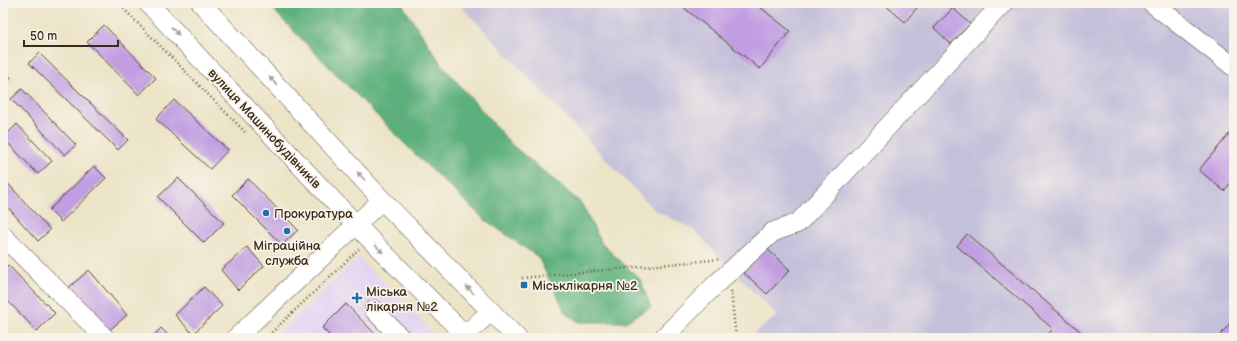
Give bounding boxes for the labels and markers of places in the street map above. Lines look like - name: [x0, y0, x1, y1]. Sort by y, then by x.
- place label: Прокуратура: [274, 206, 353, 222]
- marker: Прокуратура: [261, 208, 271, 218]
- marker: Міграційна служба: [282, 226, 292, 236]
- place label: Міграційна служба: [253, 238, 321, 269]
- place label: Міськлікарня №2: [532, 278, 638, 294]
- marker: Міськлікарня №2: [519, 280, 529, 290]
- place label: Міська лікарня №2: [366, 284, 438, 315]
- marker: Міська лікарня №2: [351, 292, 363, 304]

